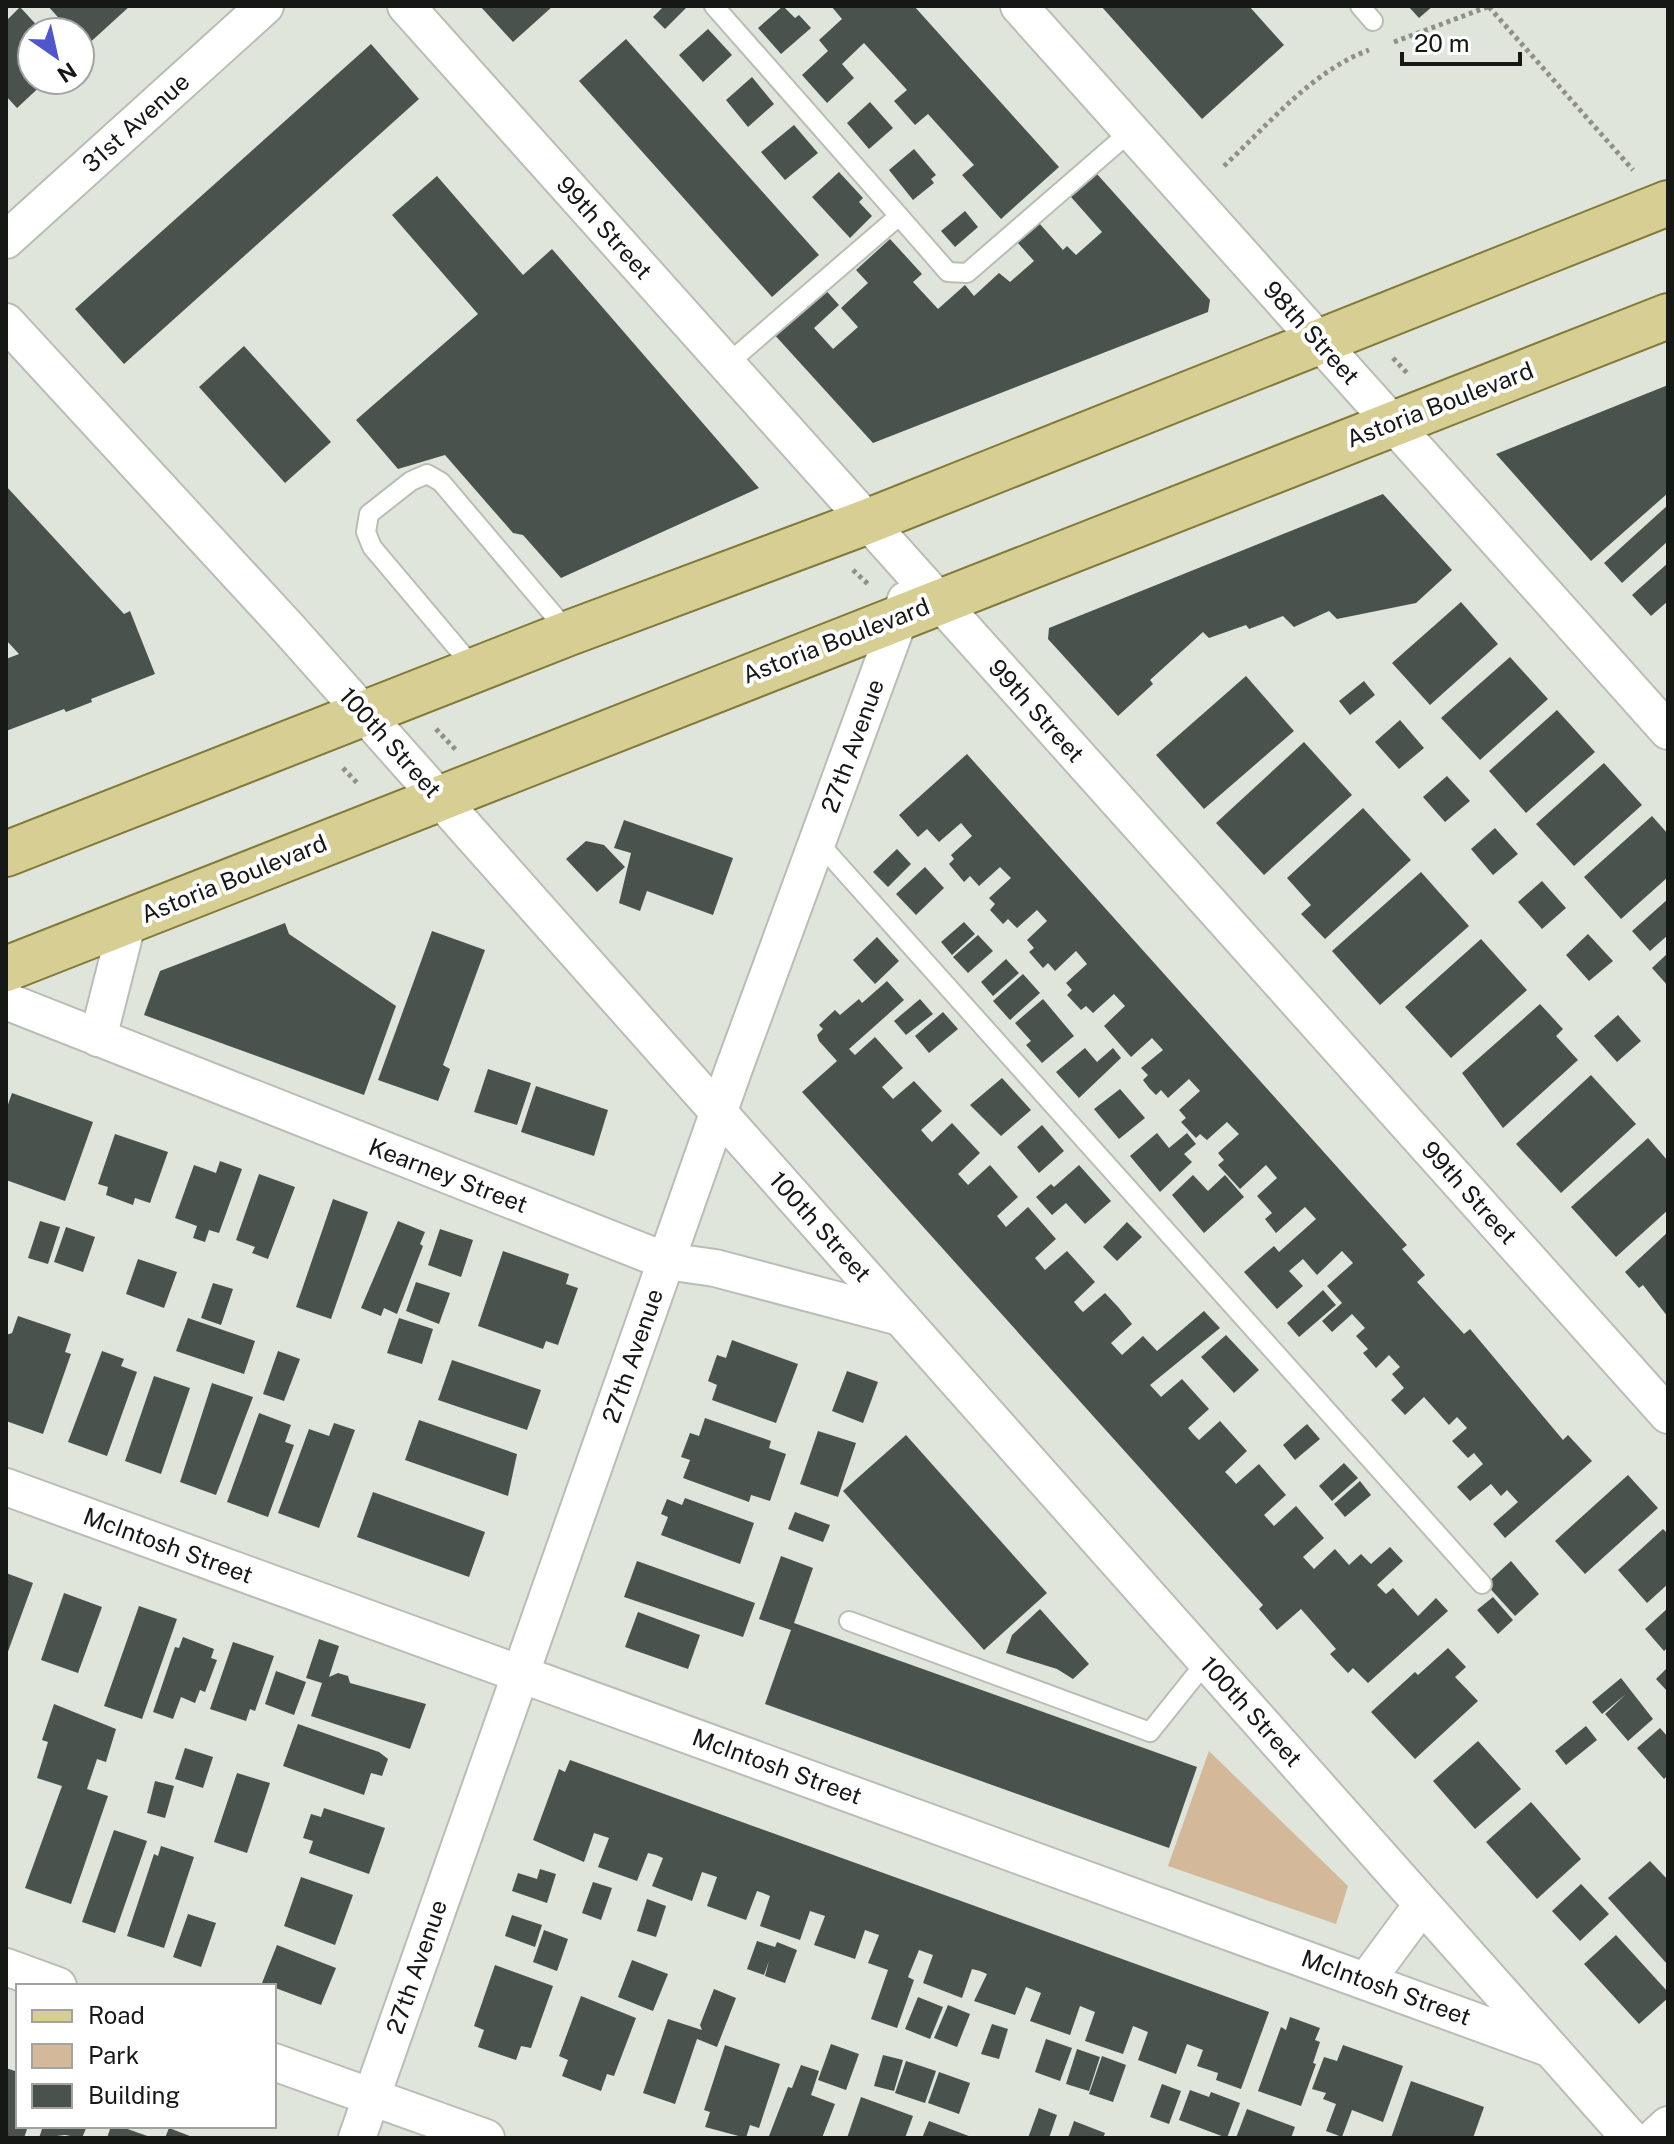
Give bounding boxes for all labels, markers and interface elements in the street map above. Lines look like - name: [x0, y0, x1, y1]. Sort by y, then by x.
- north arrow: [16, 16, 96, 96]
- scale bar: [1402, 16, 1520, 66]
- text: 20 m: [1414, 29, 1470, 57]
- text: N: [53, 57, 82, 88]
- street label: 31st Avenue: [76, 67, 195, 178]
- street label: 99th Street: [551, 170, 658, 285]
- street label: 98th Street: [1258, 275, 1365, 390]
- street label: Astoria Boulevard: [1342, 356, 1537, 453]
- street label: Astoria Boulevard: [738, 592, 933, 689]
- street label: 99th Street: [983, 653, 1090, 768]
- street label: 27th Avenue: [815, 675, 889, 816]
- street label: 100th Street: [334, 682, 447, 803]
- street label: Astoria Boulevard: [137, 828, 331, 928]
- street label: Kearney Street: [365, 1132, 532, 1218]
- street label: 99th Street: [1416, 1135, 1523, 1250]
- street label: 100th Street: [764, 1166, 877, 1287]
- street label: 27th Avenue: [596, 1285, 668, 1426]
- street label: McIntosh Street: [80, 1501, 257, 1589]
- street label: 100th Street: [1195, 1651, 1308, 1772]
- street label: McIntosh Street: [689, 1722, 866, 1810]
- street label: 27th Avenue: [380, 1896, 452, 2037]
- street label: McIntosh Street: [1298, 1943, 1475, 2031]
- legend: [16, 1984, 276, 2128]
- text: Road: [88, 2001, 145, 2029]
- text: Park: [88, 2041, 139, 2069]
- text: Building: [88, 2081, 180, 2109]

